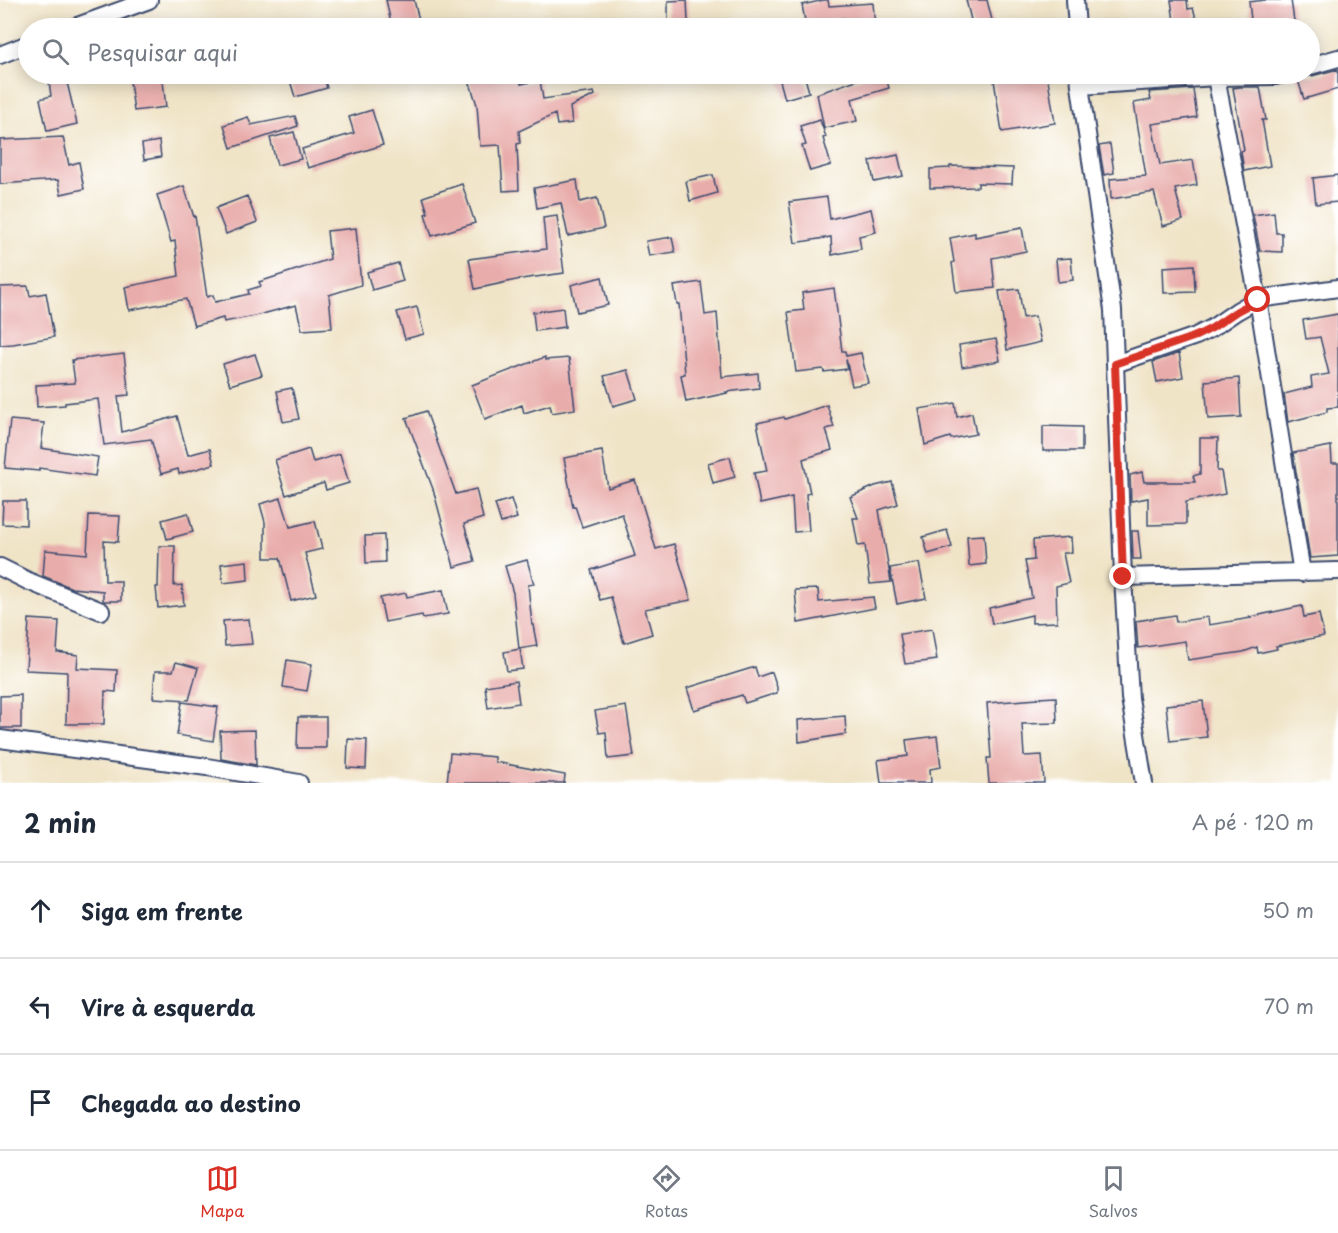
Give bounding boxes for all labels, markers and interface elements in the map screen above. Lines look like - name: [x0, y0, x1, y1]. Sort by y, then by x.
- search box: [18, 18, 1320, 84]
- icon: search: [39, 35, 72, 68]
- text: Pesquisar aqui: [87, 35, 238, 68]
- route start: [1244, 286, 1270, 312]
- route end: [1109, 563, 1135, 589]
- text: 2 min: [24, 803, 97, 842]
- text: A pé · 120 m: [1192, 807, 1314, 837]
- icon: ahead: [24, 894, 57, 927]
- text: Siga em frente: [81, 894, 243, 927]
- text: 50 m: [1262, 895, 1314, 925]
- icon: left: [24, 990, 57, 1023]
- text: Vire à esquerda: [81, 990, 255, 1023]
- text: 70 m: [1264, 991, 1314, 1021]
- icon: arrive: [24, 1086, 57, 1119]
- text: Chegada ao destino: [81, 1086, 301, 1119]
- tab: Mapa: [200, 1162, 244, 1222]
- tab: Rotas: [645, 1162, 688, 1222]
- tab: Salvos: [1088, 1162, 1138, 1222]

